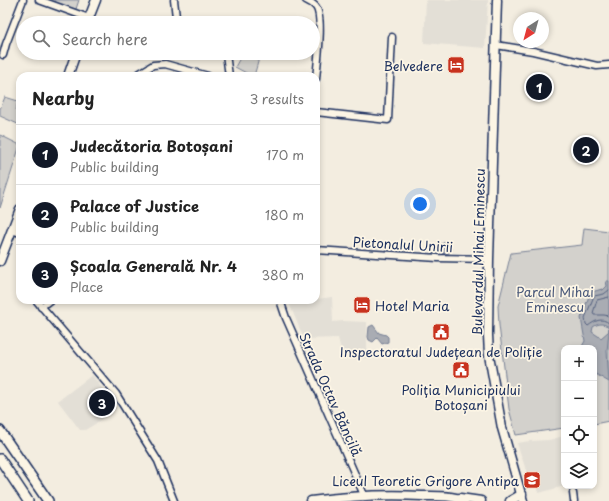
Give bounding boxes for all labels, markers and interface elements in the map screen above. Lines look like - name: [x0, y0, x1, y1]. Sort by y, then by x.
- north arrow: [513, 12, 549, 48]
- search box: [16, 16, 320, 60]
- icon: search: [30, 27, 52, 49]
- text: Search here: [62, 27, 148, 50]
- hotel icon: Belvedere: [446, 55, 466, 75]
- place label: Belvedere: [384, 56, 443, 75]
- pin: 1: [526, 72, 552, 102]
- text: Nearby: [32, 85, 94, 111]
- text: 3 results: [250, 89, 304, 108]
- text: Judecătoria Botoșani: [70, 134, 233, 157]
- pin: 2: [573, 135, 599, 165]
- text: 1: [42, 145, 48, 164]
- text: 170 m: [266, 145, 304, 164]
- text: Public building: [70, 157, 159, 176]
- street label: Bulevardul Mihai Eminescu: [467, 168, 489, 336]
- text: Palace of Justice: [70, 194, 199, 217]
- your location: [410, 194, 430, 214]
- text: 2: [40, 205, 50, 224]
- text: 180 m: [265, 205, 304, 224]
- text: Public building: [70, 217, 159, 236]
- street label: Pietonalul Unirii: [352, 232, 454, 256]
- text: Școala Generală Nr. 4: [70, 254, 237, 277]
- text: 3: [41, 265, 49, 284]
- text: 380 m: [261, 265, 304, 284]
- text: Place: [70, 277, 103, 296]
- park label: Parcul Mihai Eminescu: [516, 282, 594, 316]
- hotel icon: Hotel Maria: [352, 295, 372, 315]
- place label: Hotel Maria: [375, 296, 450, 315]
- public building icon: Inspectoratul Județean de Poliție: [431, 322, 451, 342]
- street label: Strada Octav Băncilă: [295, 329, 367, 460]
- place label: Inspectoratul Județean de Poliție: [340, 342, 542, 361]
- map controls: [561, 345, 597, 489]
- button: +: [561, 345, 597, 381]
- public building icon: Poliția Municipiului Botoșani: [451, 360, 471, 380]
- place label: Poliția Municipiului Botoșani: [401, 380, 521, 414]
- button: −: [561, 381, 597, 417]
- pin: 3: [89, 388, 115, 418]
- button: locate: [561, 417, 597, 453]
- button: layers: [561, 453, 597, 489]
- school or university icon: Liceul Teoretic Grigore Antipa: [522, 470, 542, 490]
- place label: Liceul Teoretic Grigore Antipa: [332, 471, 520, 490]

